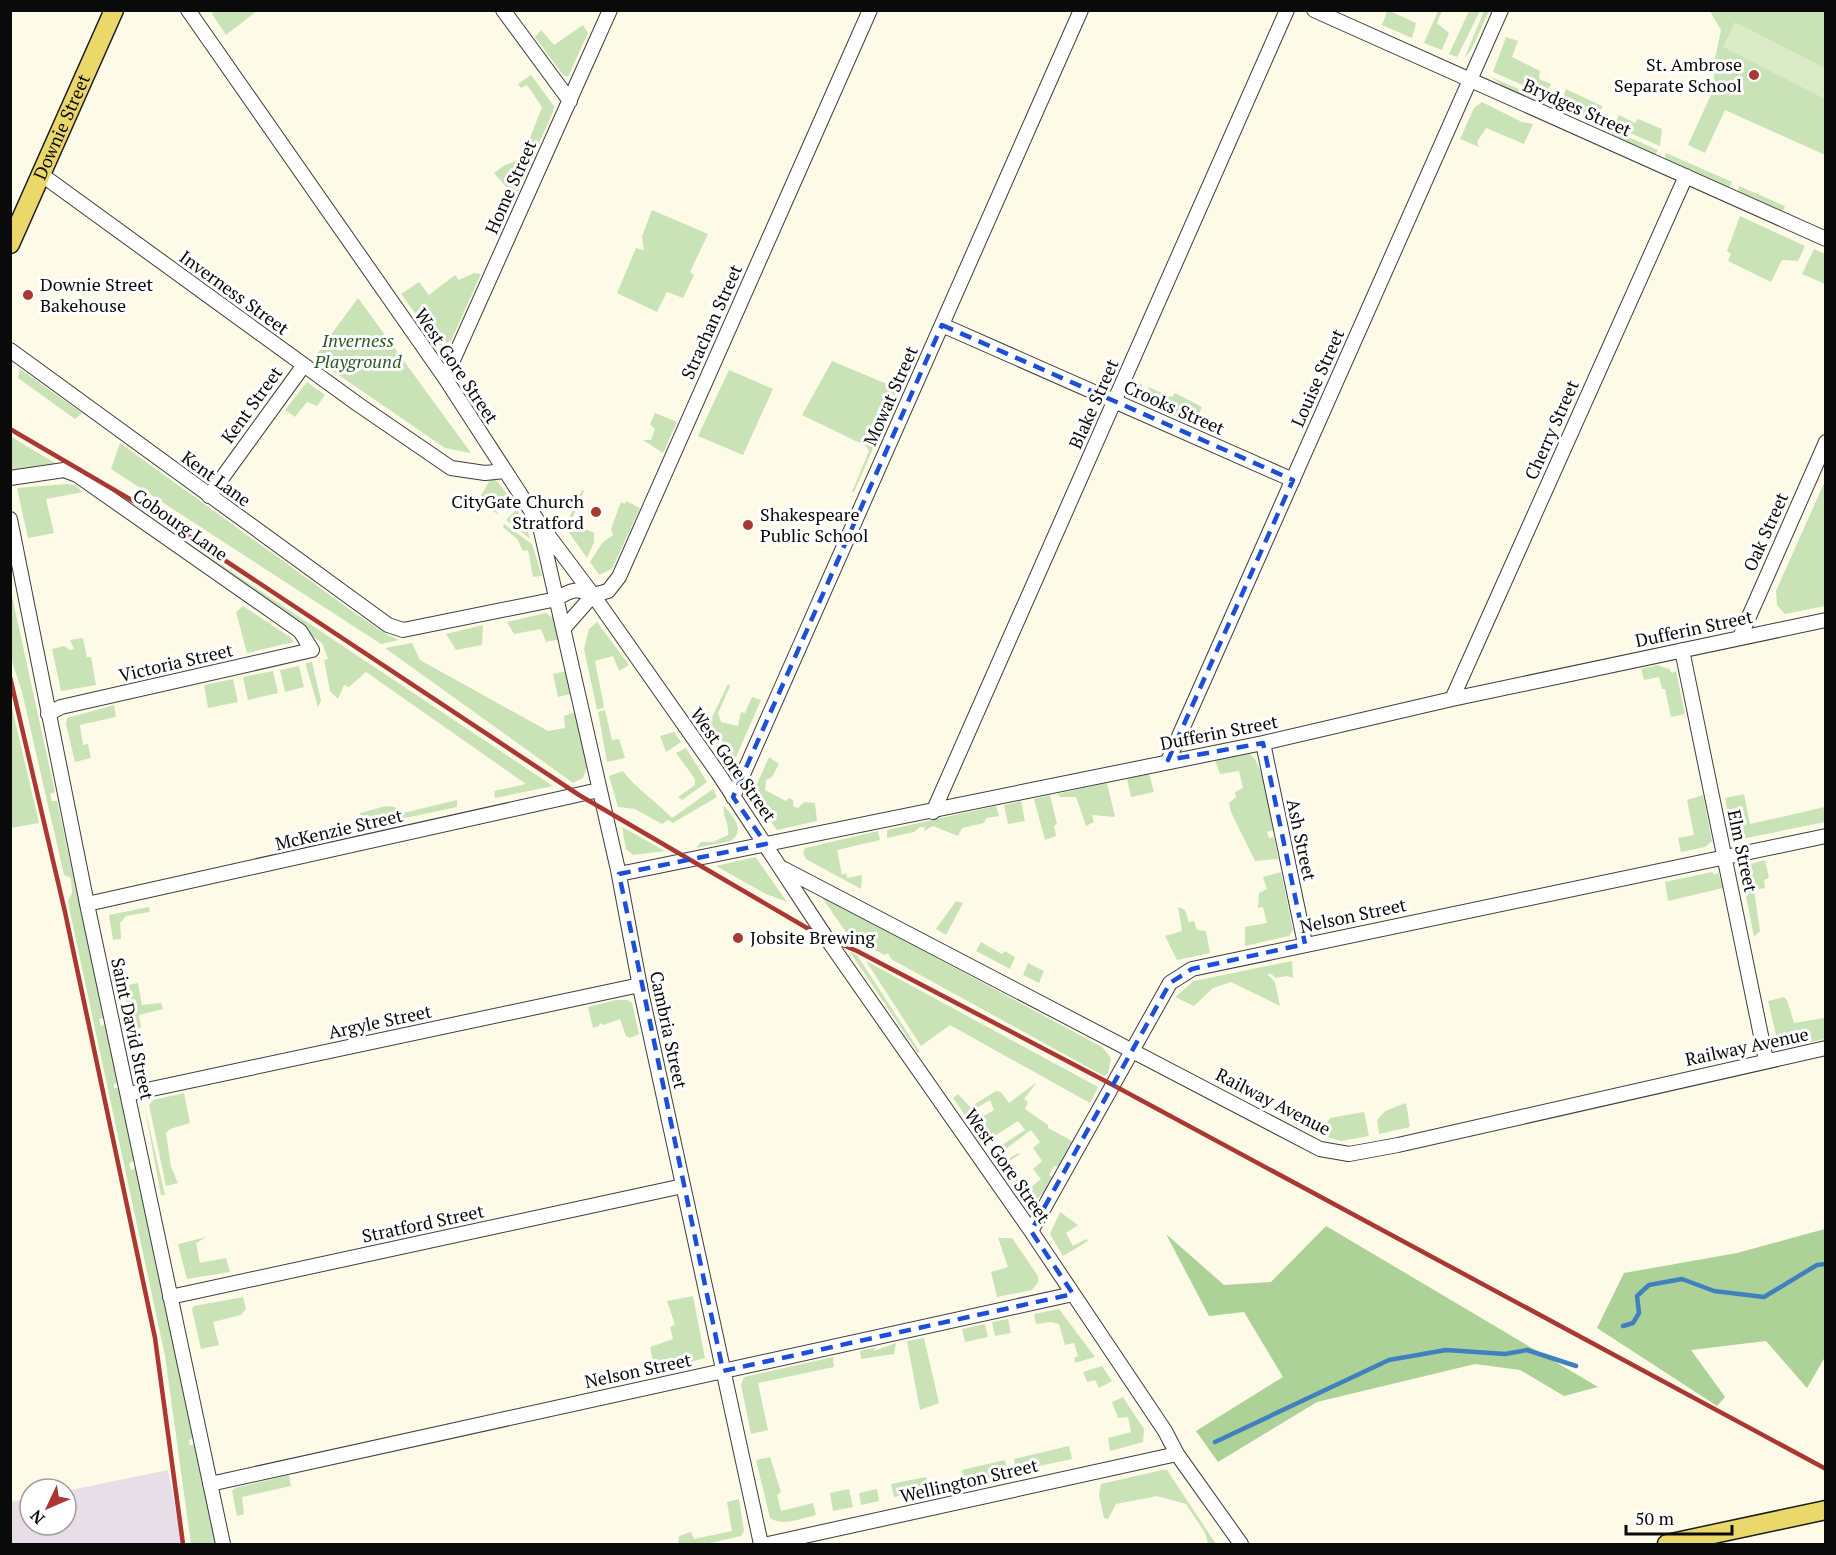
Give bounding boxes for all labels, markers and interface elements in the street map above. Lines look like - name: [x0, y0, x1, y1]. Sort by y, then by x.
- place label: St. Ambrose Separate School: [1614, 52, 1742, 97]
- marker: St. Ambrose Separate School: [1747, 68, 1761, 82]
- street label: Downie Street: [27, 70, 95, 183]
- street label: Brydges Street: [1519, 73, 1636, 142]
- street label: Home Street: [479, 136, 542, 237]
- street label: Inverness Street: [175, 244, 294, 340]
- street label: Strachan Street: [675, 260, 747, 383]
- place label: Downie Street Bakehouse: [40, 272, 153, 317]
- marker: Downie Street Bakehouse: [21, 288, 35, 302]
- street label: West Gore Street: [409, 303, 504, 428]
- street label: Louise Street: [1285, 325, 1349, 430]
- park label: Inverness Playground: [313, 328, 402, 373]
- street label: Mowat Street: [857, 342, 923, 449]
- street label: Blake Street: [1063, 355, 1124, 452]
- street label: Kent Street: [215, 361, 287, 448]
- street label: Crooks Street: [1120, 374, 1229, 440]
- street label: Cherry Street: [1518, 376, 1584, 483]
- street label: Kent Lane: [177, 445, 256, 511]
- street label: Cobourg Lane: [128, 483, 233, 566]
- street label: Oak Street: [1737, 488, 1793, 575]
- place label: CityGate Church Stratford: [451, 489, 584, 534]
- place label: Shakespeare Public School: [760, 502, 868, 547]
- marker: CityGate Church Stratford: [589, 505, 603, 519]
- marker: Shakespeare Public School: [741, 518, 755, 532]
- street label: Dufferin Street: [1633, 604, 1755, 652]
- street label: Victoria Street: [116, 637, 236, 687]
- street label: West Gore Street: [685, 703, 782, 827]
- street label: Dufferin Street: [1158, 709, 1280, 755]
- street label: Ash Street: [1282, 797, 1322, 883]
- street label: McKenzie Street: [273, 803, 405, 855]
- street label: Elm Street: [1723, 807, 1763, 895]
- street label: Nelson Street: [1297, 892, 1409, 938]
- place label: Jobsite Brewing: [750, 925, 875, 949]
- marker: Jobsite Brewing: [731, 931, 745, 945]
- street label: Saint David Street: [106, 956, 160, 1102]
- street label: Cambria Street: [645, 969, 693, 1091]
- street label: Argyle Street: [326, 998, 434, 1044]
- street label: Railway Avenue: [1683, 1021, 1811, 1071]
- street label: Railway Avenue: [1212, 1062, 1335, 1140]
- street label: West Gore Street: [959, 1104, 1056, 1228]
- street label: Stratford Street: [360, 1198, 486, 1248]
- street label: Nelson Street: [582, 1347, 694, 1393]
- street label: Wellington Street: [897, 1452, 1040, 1508]
- north arrow: [18, 1477, 78, 1537]
- scale bar: [1626, 1498, 1732, 1536]
- text: N: [25, 1505, 49, 1529]
- text: 50 m: [1635, 1506, 1675, 1530]

